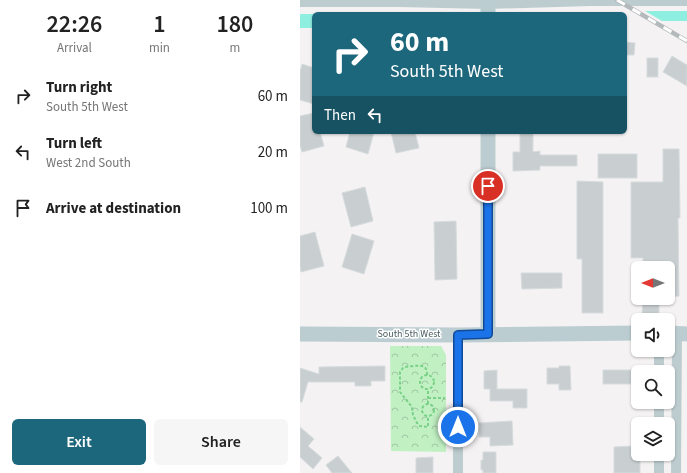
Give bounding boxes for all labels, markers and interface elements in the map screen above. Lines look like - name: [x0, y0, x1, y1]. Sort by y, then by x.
- text: 22:26: [47, 7, 102, 42]
- text: 1: [153, 7, 166, 42]
- text: 180: [217, 7, 253, 42]
- text: 60 m: [390, 22, 449, 62]
- icon: right: [324, 28, 376, 80]
- text: Arrival: [57, 39, 92, 57]
- text: min: [149, 39, 170, 57]
- text: m: [230, 39, 240, 57]
- text: South 5th West: [390, 59, 503, 84]
- text: Turn right: [46, 77, 112, 98]
- icon: right: [12, 85, 34, 107]
- text: 60 m: [258, 86, 288, 107]
- text: South 5th West: [46, 98, 128, 116]
- icon: left: [364, 104, 386, 126]
- text: Then: [324, 105, 356, 126]
- text: Turn left: [46, 133, 102, 154]
- icon: left: [12, 141, 34, 163]
- text: 20 m: [258, 142, 288, 163]
- text: West 2nd South: [46, 154, 131, 172]
- pin: [471, 169, 505, 203]
- icon: arrive: [477, 175, 499, 197]
- icon: arrive: [12, 197, 34, 219]
- text: Arrive at destination: [46, 198, 181, 219]
- text: 100 m: [250, 198, 288, 219]
- north arrow: [631, 261, 675, 305]
- map controls: [631, 261, 675, 461]
- button: sound: [631, 313, 675, 357]
- street label: South 5th West: [378, 327, 441, 341]
- button: search: [631, 365, 675, 409]
- position arrow: [437, 406, 479, 448]
- button: layers: [631, 417, 675, 461]
- button: Exit: [12, 419, 146, 465]
- button: Share: [154, 419, 288, 465]

